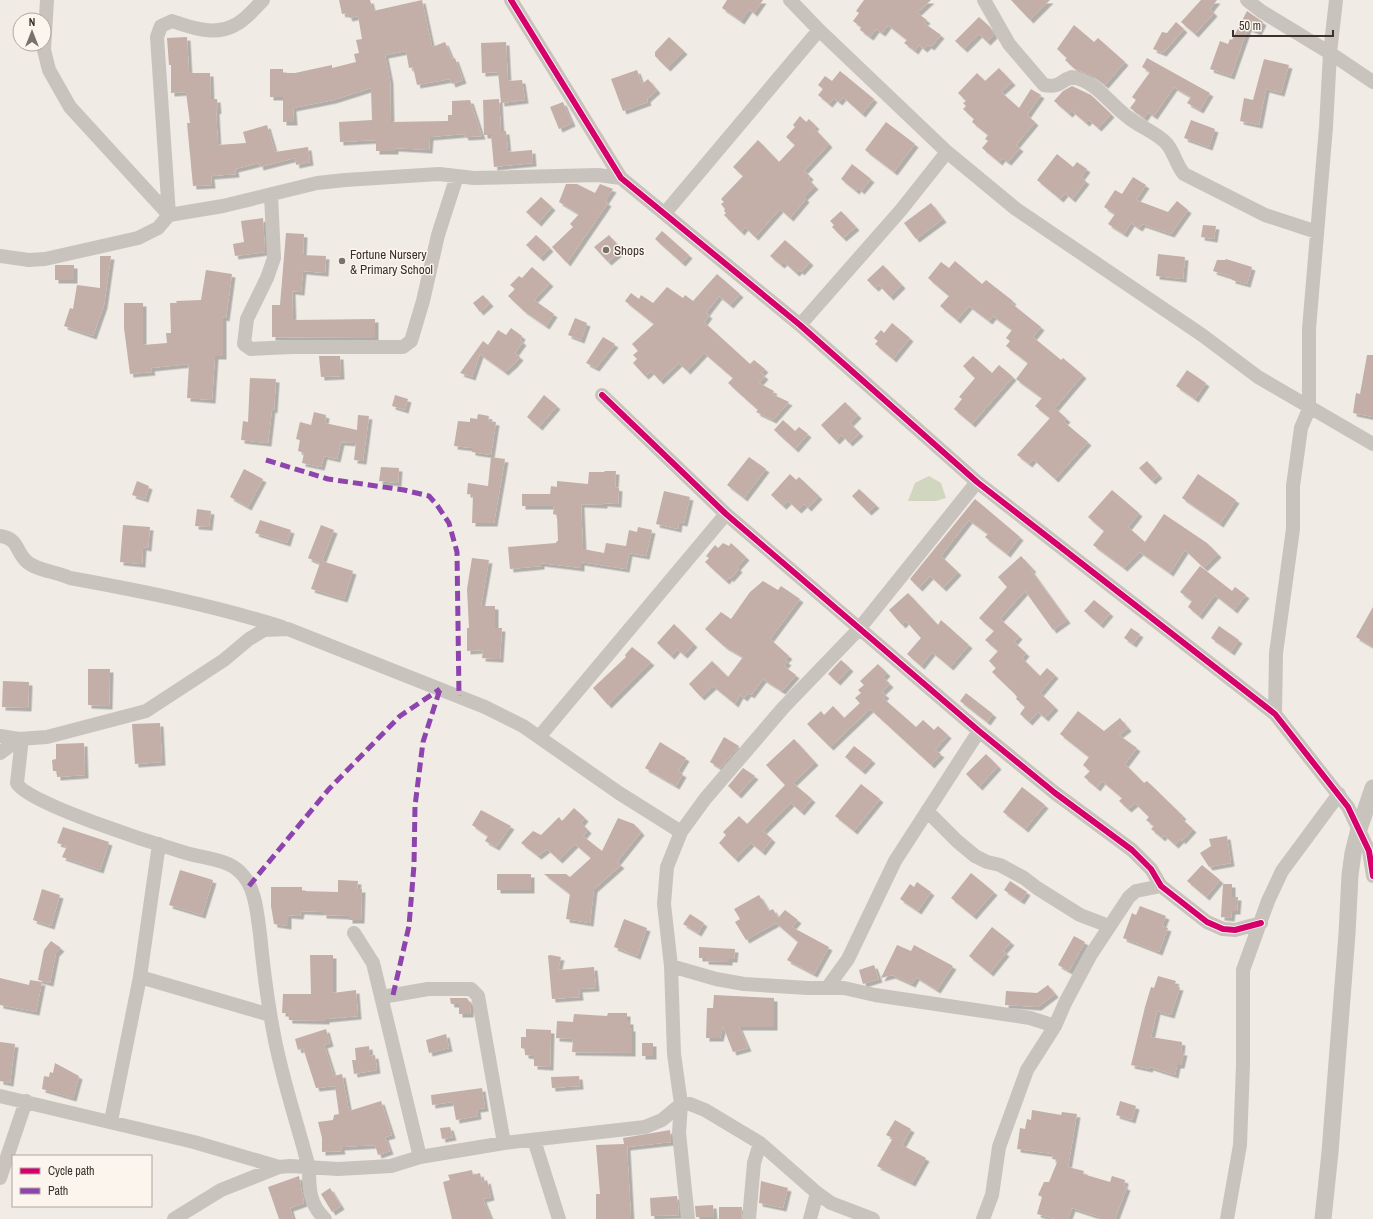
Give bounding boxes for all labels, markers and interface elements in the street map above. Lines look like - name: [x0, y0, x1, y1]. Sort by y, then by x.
- north arrow: [12, 12, 52, 52]
- scale bar: [1233, 12, 1333, 38]
- text: N: [29, 15, 35, 29]
- text: 50 m: [1239, 18, 1261, 34]
- place label: Shops: [614, 242, 644, 259]
- marker: Shops: [601, 245, 611, 255]
- place label: Fortune Nursery & Primary School: [350, 246, 433, 278]
- marker: Fortune Nursery & Primary School: [337, 256, 347, 266]
- legend: [12, 1155, 152, 1207]
- text: Cycle path: [48, 1163, 95, 1179]
- text: Path: [48, 1183, 68, 1199]

